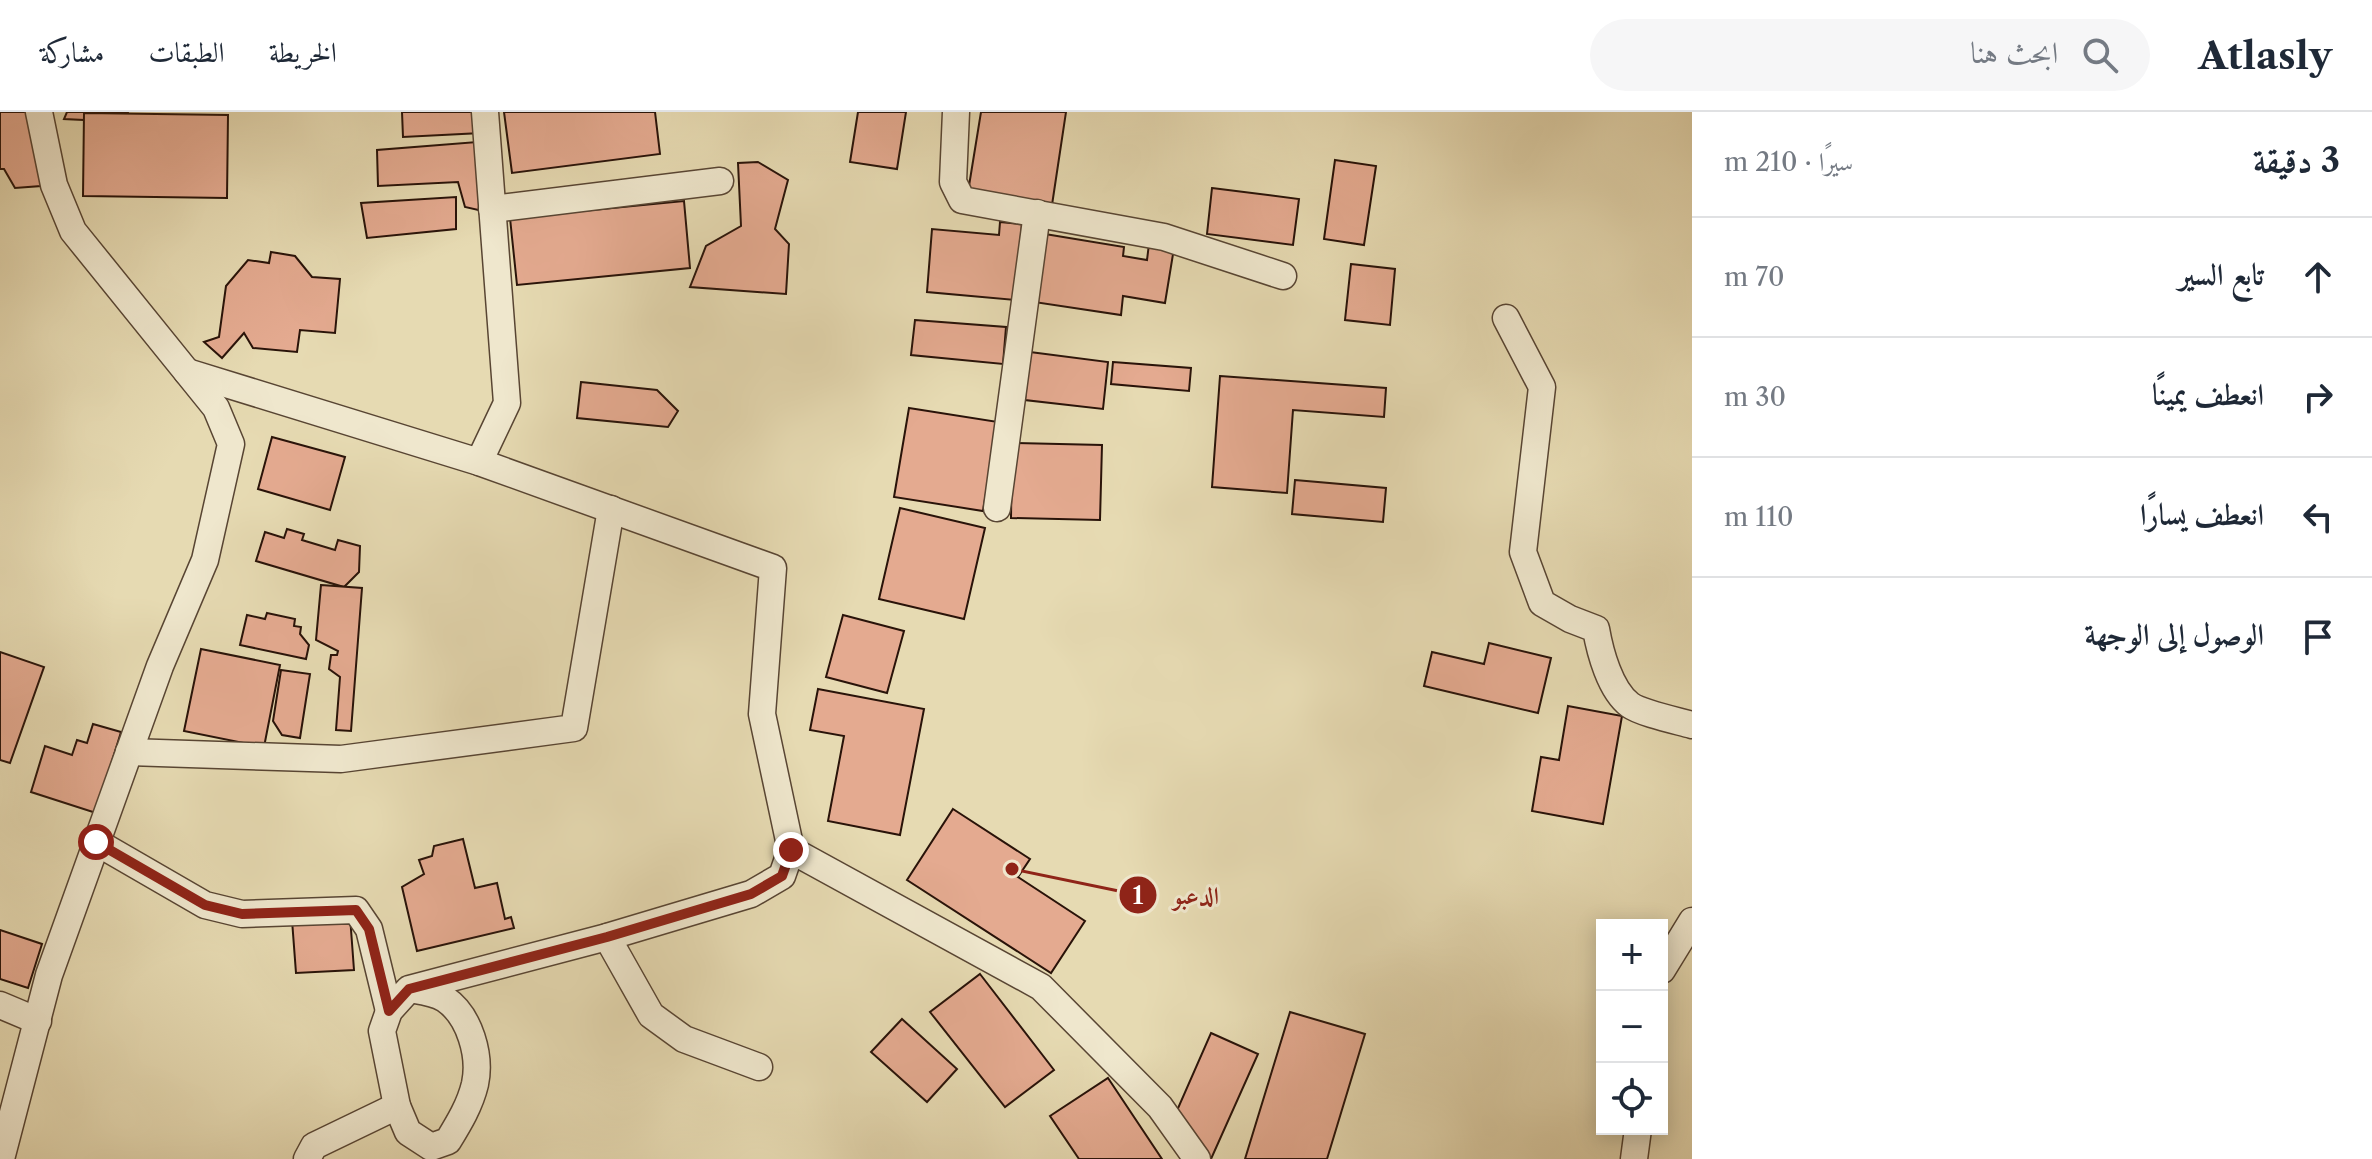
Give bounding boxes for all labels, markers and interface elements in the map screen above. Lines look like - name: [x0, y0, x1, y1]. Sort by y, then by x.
- search box: [1590, 19, 2150, 91]
- text: Atlasly: [2198, 32, 2332, 79]
- icon: search: [2078, 33, 2122, 77]
- text: ابحث هنا: [1970, 34, 2058, 71]
- text: مشاركة: [40, 35, 104, 69]
- text: الطبقات: [148, 35, 225, 69]
- text: الخريطة: [269, 35, 337, 69]
- text: 3 دقيقة: [2253, 139, 2340, 181]
- text: سيرًا · 210 m: [1724, 146, 1853, 178]
- icon: ahead: [2296, 255, 2340, 299]
- text: تابع السير: [2178, 256, 2264, 293]
- text: 70 m: [1724, 261, 1784, 293]
- icon: right: [2296, 375, 2340, 419]
- text: انعطف يمينًا: [2152, 376, 2264, 413]
- text: 30 m: [1724, 381, 1786, 413]
- icon: left: [2296, 495, 2340, 539]
- text: انعطف يسارًا: [2140, 496, 2264, 533]
- text: 110 m: [1724, 501, 1794, 533]
- icon: arrive: [2296, 615, 2340, 659]
- text: الوصول إلى الوجهة: [2085, 616, 2264, 653]
- route start: [78, 824, 114, 860]
- route end: [773, 832, 809, 868]
- callout: الدعبو: [1118, 871, 1235, 919]
- text: 1: [1133, 881, 1144, 910]
- text: الدعبو: [1170, 881, 1219, 911]
- map controls: [1596, 919, 1668, 1135]
- button: +: [1596, 919, 1668, 991]
- button: −: [1596, 991, 1668, 1063]
- button: locate: [1596, 1063, 1668, 1135]

